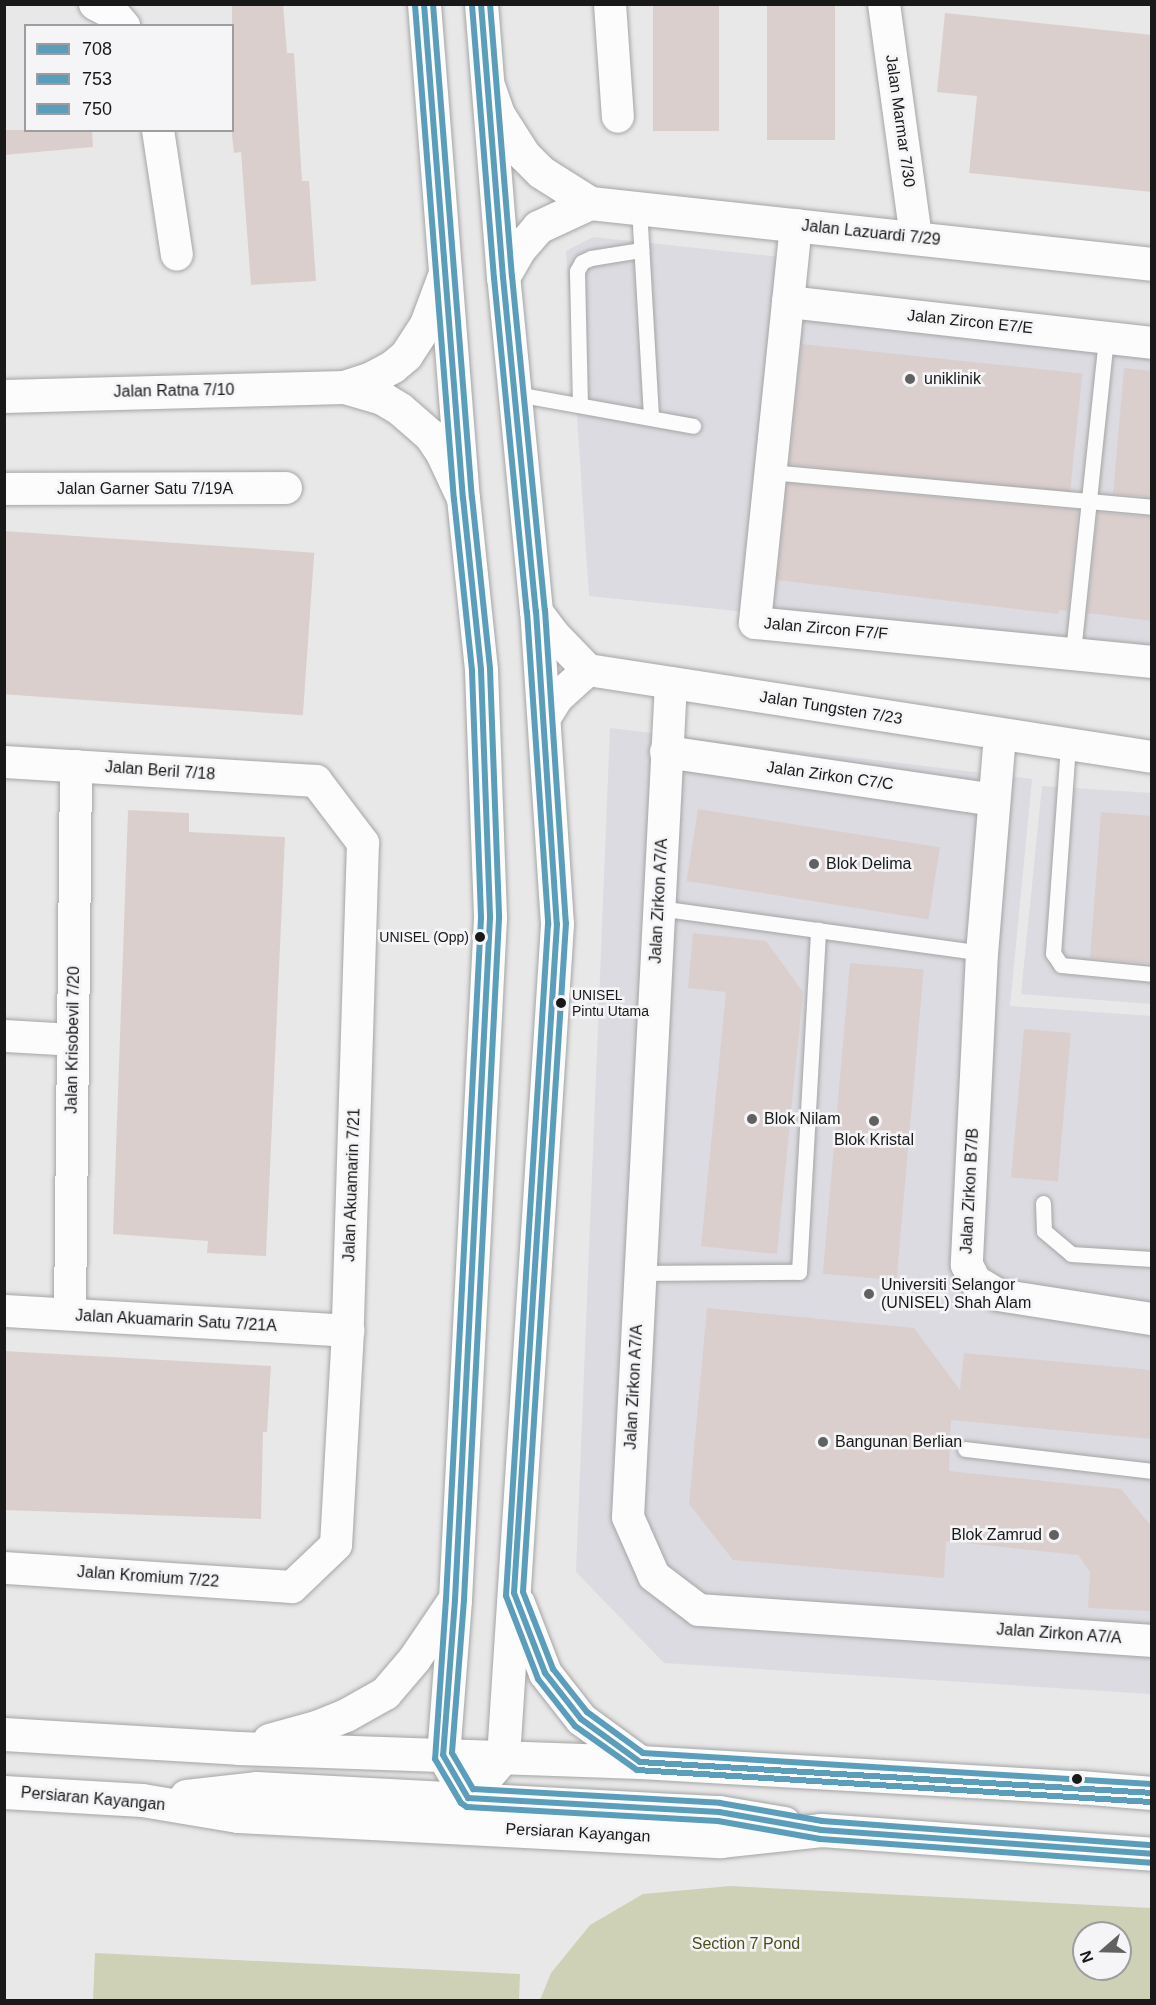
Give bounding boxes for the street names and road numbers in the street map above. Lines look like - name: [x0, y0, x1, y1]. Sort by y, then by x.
- street label: Jalan Marmar 7/30: [881, 54, 919, 188]
- street label: Jalan Lazuardi 7/29: [801, 216, 941, 250]
- street label: Jalan Zircon E7/E: [906, 306, 1034, 338]
- street label: Jalan Ratna 7/10: [113, 380, 235, 402]
- street label: Jalan Garner Satu 7/19A: [57, 479, 233, 499]
- street label: Jalan Zircon F7/F: [763, 614, 889, 644]
- street label: Jalan Tungsten 7/23: [758, 687, 904, 729]
- street label: Jalan Beril 7/18: [104, 758, 216, 784]
- street label: Jalan Zirkon C7/C: [765, 758, 895, 794]
- street label: Jalan Zirkon A7/A: [646, 837, 672, 965]
- street label: Jalan Krisobevil 7/20: [62, 966, 84, 1114]
- street label: Jalan Akuamarin 7/21: [340, 1107, 364, 1263]
- street label: Jalan Zirkon B7/B: [957, 1127, 983, 1255]
- street label: Jalan Akuamarin Satu 7/21A: [74, 1306, 278, 1336]
- street label: Jalan Zirkon A7/A: [621, 1323, 647, 1451]
- street label: Jalan Kromium 7/22: [76, 1562, 220, 1592]
- street label: Jalan Zirkon A7/A: [995, 1620, 1123, 1648]
- street label: Persiaran Kayangan: [20, 1783, 166, 1815]
- street label: Persiaran Kayangan: [505, 1820, 651, 1846]

